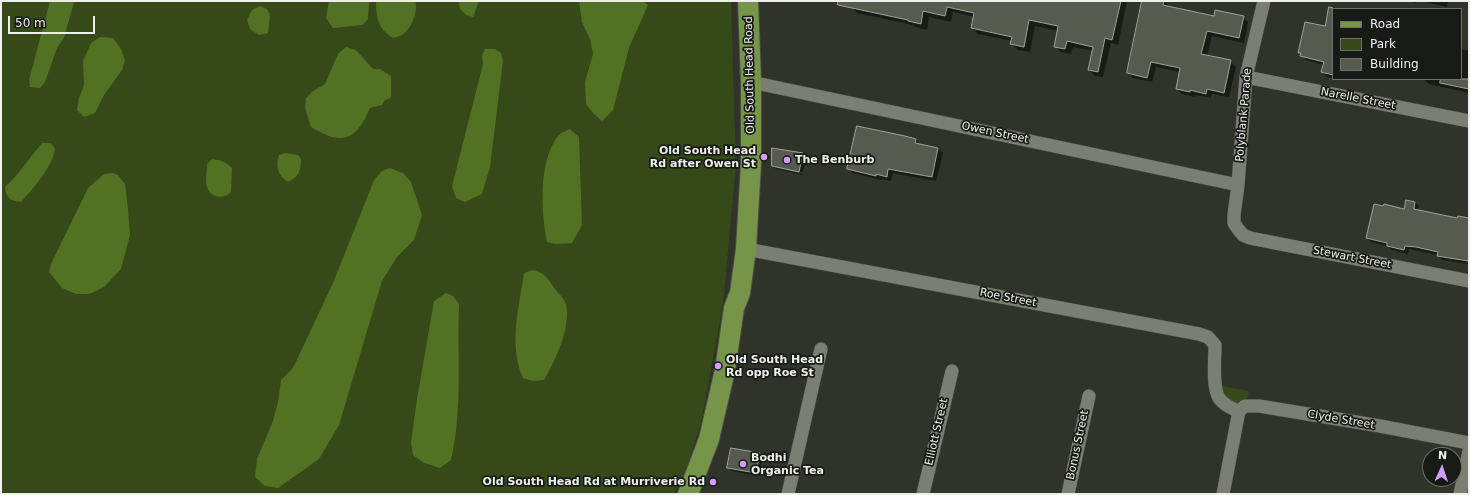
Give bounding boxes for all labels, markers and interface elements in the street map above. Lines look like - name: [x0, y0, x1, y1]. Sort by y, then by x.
- scale bar: [10, 8, 97, 34]
- legend: [1332, 8, 1462, 80]
- text: 50 m: [15, 16, 46, 30]
- street label: Old South Head Road: [742, 16, 758, 134]
- text: Road: [1370, 17, 1400, 31]
- text: Park: [1370, 37, 1396, 51]
- text: Building: [1370, 57, 1419, 71]
- street label: Polyblank Parade: [1233, 68, 1255, 162]
- street label: Narelle Street: [1320, 85, 1396, 113]
- street label: Owen Street: [960, 119, 1030, 147]
- place label: Old South Head Rd after Owen St: [650, 144, 756, 170]
- marker: Old South Head Rd after Owen St: [759, 152, 769, 162]
- place label: The Benburb: [795, 153, 874, 167]
- marker: The Benburb: [782, 155, 792, 165]
- street label: Stewart Street: [1312, 244, 1392, 272]
- street label: Roe Street: [978, 286, 1038, 310]
- place label: Old South Head Rd opp Roe St: [726, 353, 823, 379]
- marker: Old South Head Rd opp Roe St: [713, 361, 723, 371]
- street label: Elliott Street: [923, 397, 951, 467]
- street label: Clyde Street: [1306, 408, 1376, 432]
- street label: Bonus Street: [1064, 409, 1092, 481]
- north arrow: [1422, 447, 1462, 487]
- text: N: [1438, 449, 1448, 462]
- place label: Bodhi Organic Tea: [751, 451, 824, 477]
- marker: Bodhi Organic Tea: [738, 459, 748, 469]
- place label: Old South Head Rd at Murriverie Rd: [483, 475, 705, 489]
- marker: Old South Head Rd at Murriverie Rd: [708, 477, 718, 487]

